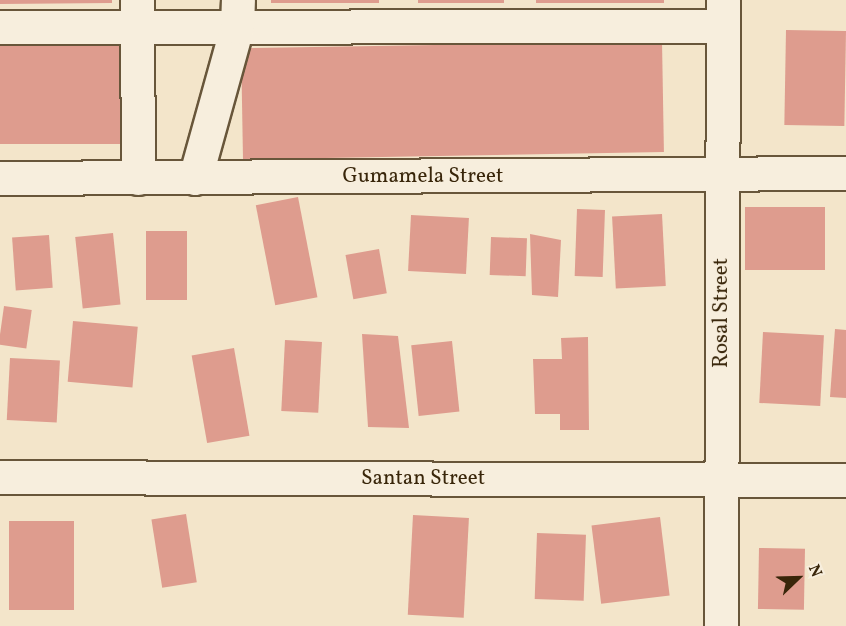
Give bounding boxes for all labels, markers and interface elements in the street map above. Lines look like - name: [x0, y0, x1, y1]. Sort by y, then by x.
- street label: Gumamela Street: [343, 164, 503, 190]
- street label: Rosal Street: [709, 258, 735, 368]
- street label: Santan Street: [361, 466, 485, 492]
- north arrow: [768, 548, 828, 608]
- text: N: [802, 561, 827, 581]

